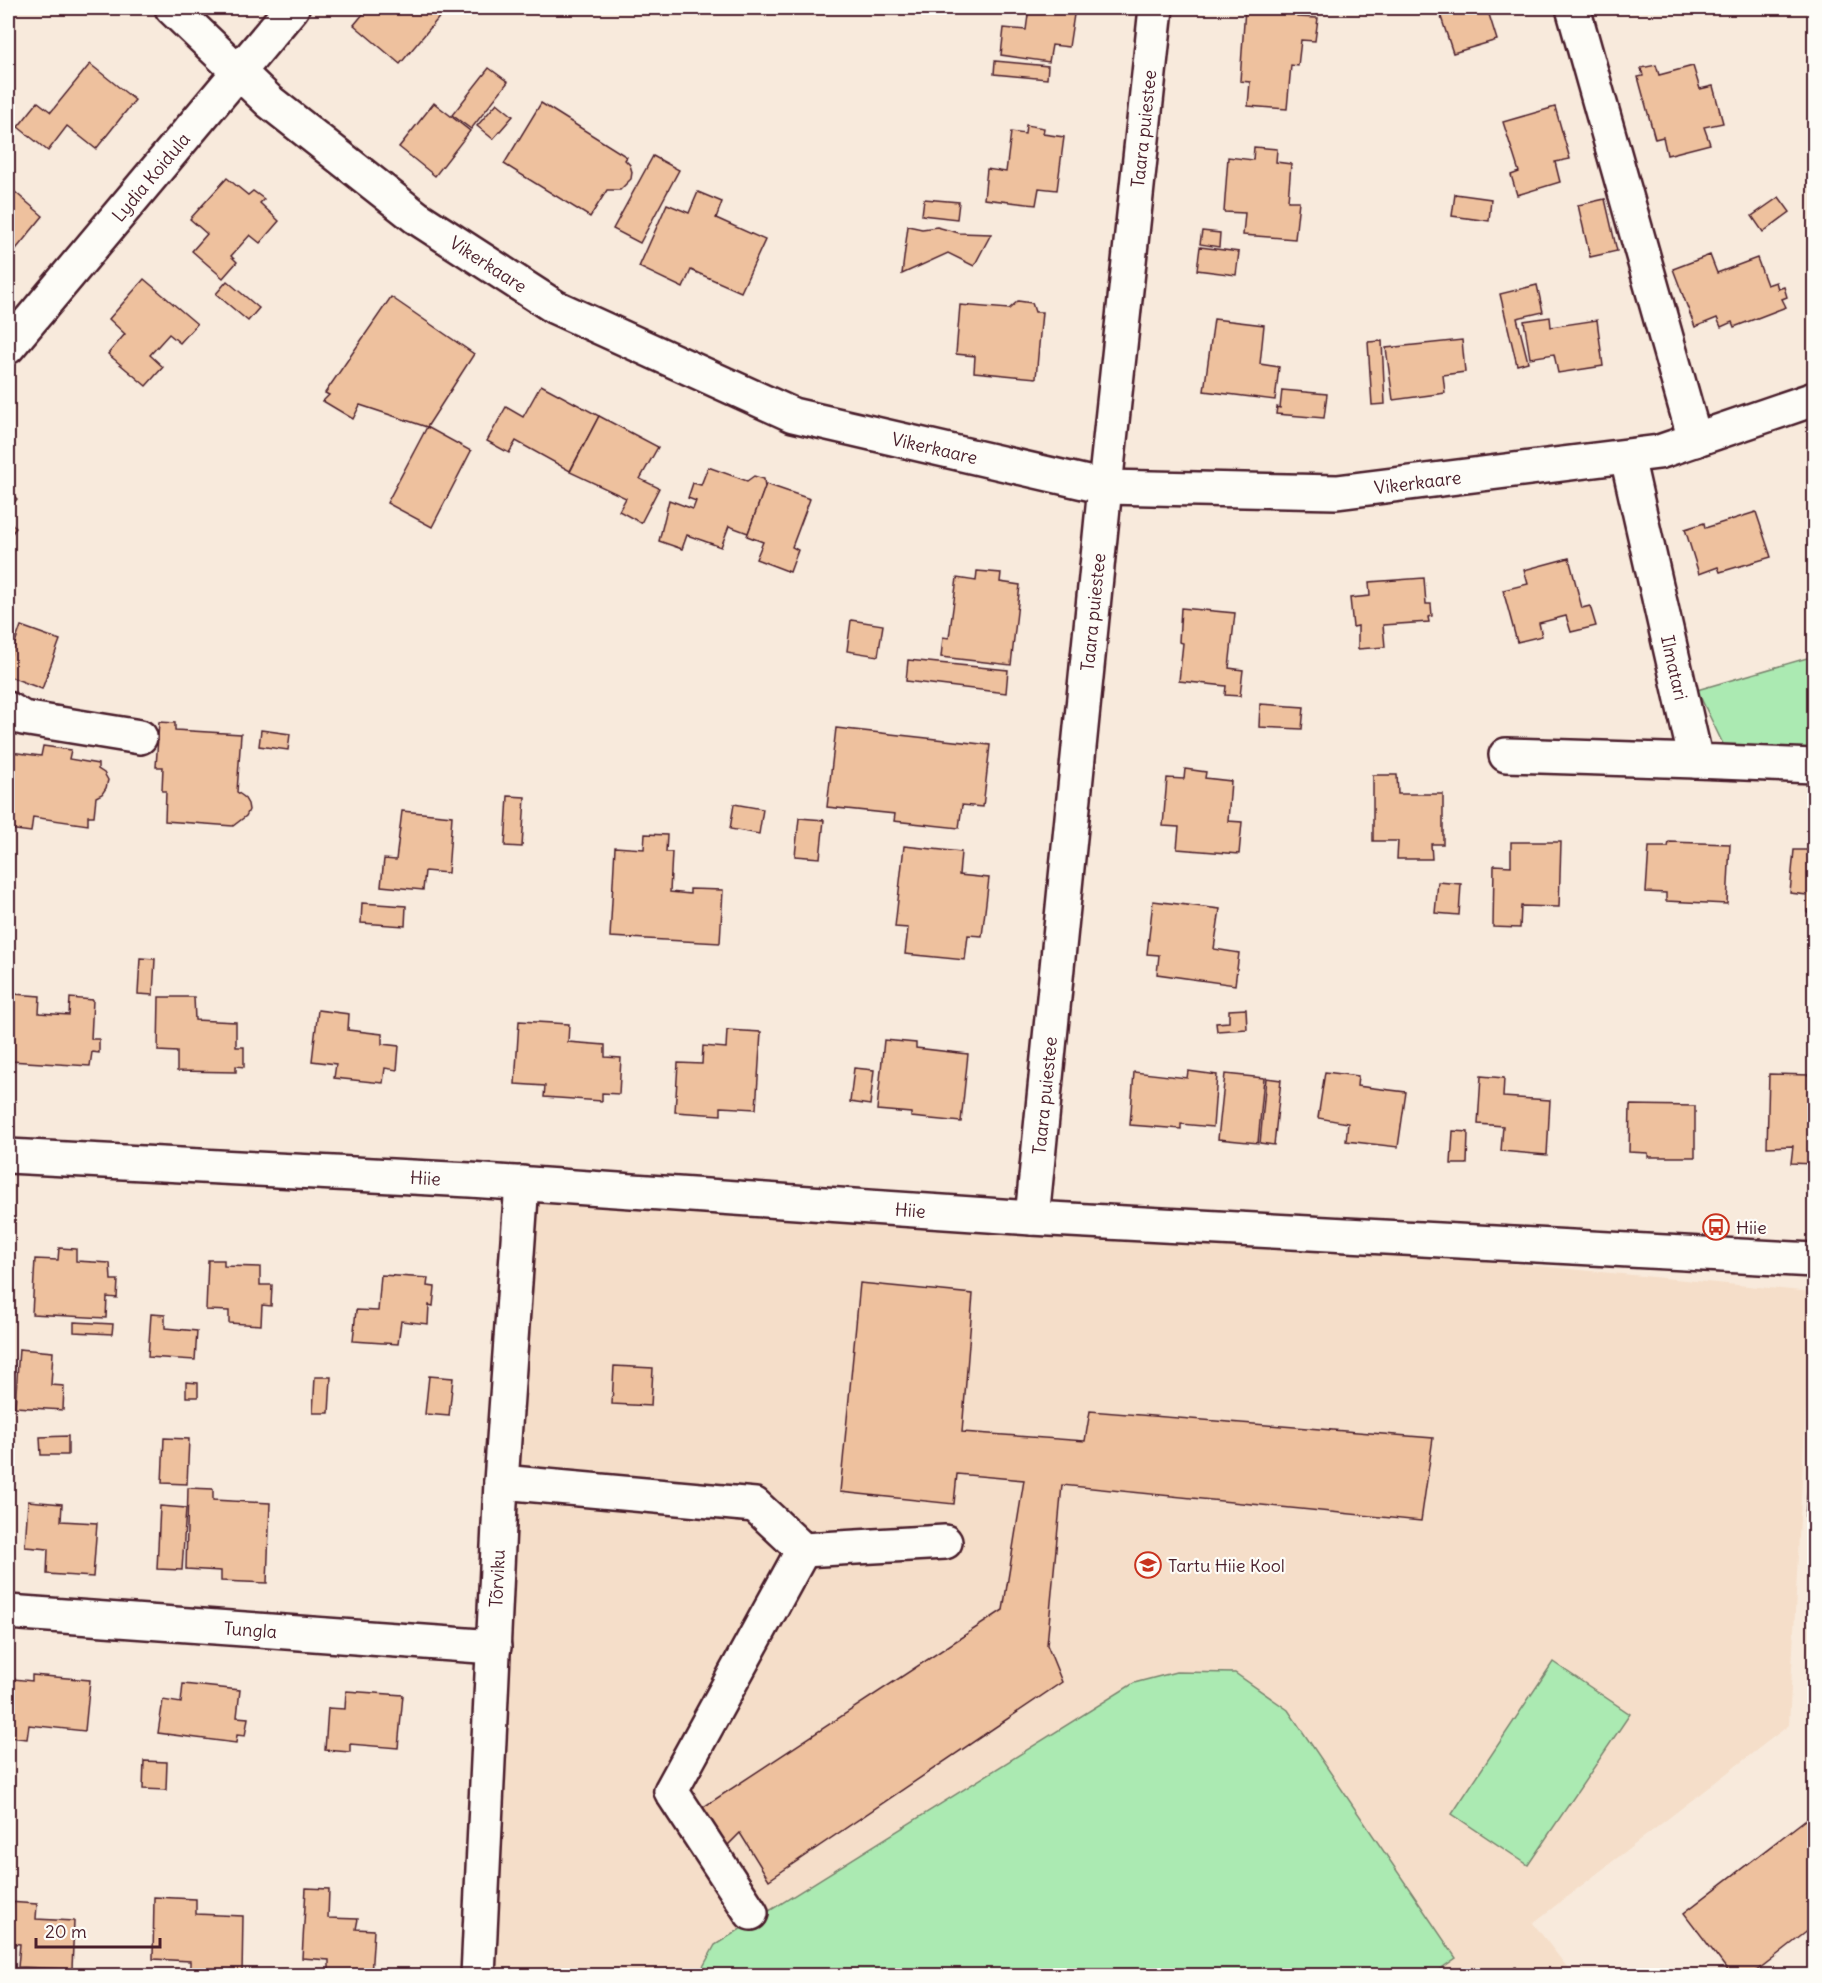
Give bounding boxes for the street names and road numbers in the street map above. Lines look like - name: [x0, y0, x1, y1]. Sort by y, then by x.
- street label: Taara puiestee: [1125, 69, 1161, 189]
- street label: Lydia Koidula: [107, 127, 195, 226]
- street label: Vikerkaare: [446, 231, 531, 297]
- street label: Vikerkaare: [889, 427, 980, 469]
- street label: Vikerkaare: [1373, 465, 1462, 499]
- street label: Taara puiestee: [1075, 552, 1110, 672]
- street label: Ilmatari: [1656, 633, 1693, 702]
- street label: Taara puiestee: [1027, 1036, 1062, 1156]
- street label: Hiie: [409, 1165, 441, 1190]
- street label: Hiie: [894, 1197, 926, 1222]
- street label: Tõrviku: [484, 1549, 509, 1608]
- street label: Tungla: [223, 1616, 278, 1643]

